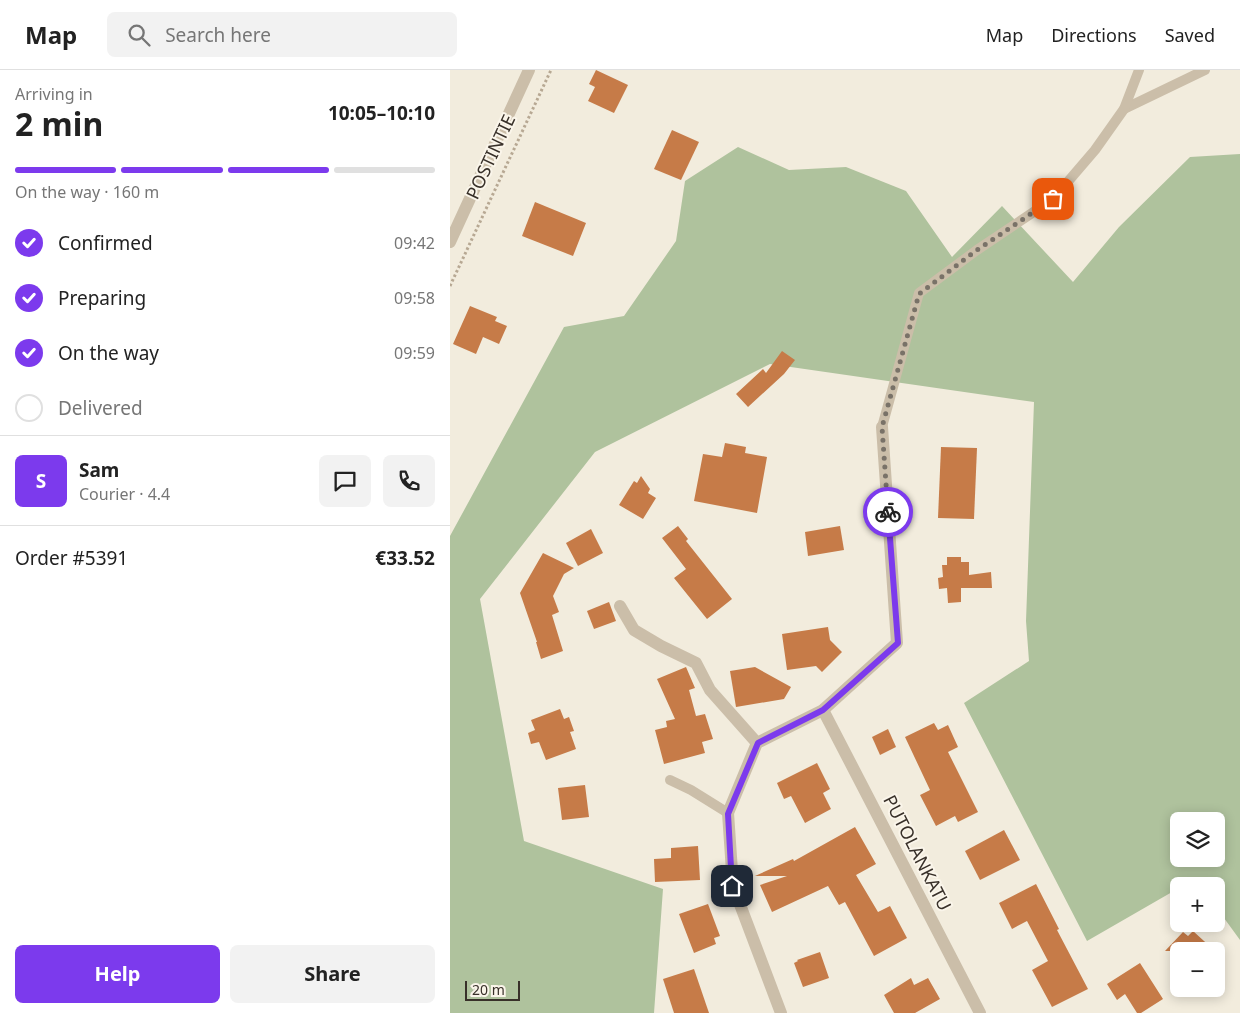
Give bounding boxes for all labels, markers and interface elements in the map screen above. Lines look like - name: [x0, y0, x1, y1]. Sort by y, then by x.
- search box: [107, 12, 457, 57]
- text: Map: [25, 18, 77, 51]
- icon: search: [125, 21, 153, 49]
- text: Search here: [165, 22, 271, 48]
- text: Map: [986, 23, 1023, 47]
- text: Directions: [1051, 23, 1137, 47]
- text: Saved: [1165, 23, 1215, 47]
- text: Arriving in: [15, 83, 93, 105]
- text: 10:05–10:10: [328, 100, 435, 126]
- text: 2 min: [15, 102, 103, 145]
- street label: POSTINTIE: [460, 110, 520, 203]
- pin: [1032, 178, 1074, 220]
- text: On the way · 160 m: [15, 181, 159, 203]
- icon: bag: [1039, 185, 1067, 213]
- icon: check: [15, 229, 43, 257]
- text: Confirmed: [58, 230, 153, 256]
- text: 09:42: [394, 232, 435, 254]
- icon: check: [15, 284, 43, 312]
- text: Preparing: [58, 285, 146, 311]
- text: 09:58: [394, 287, 435, 309]
- icon: check: [15, 339, 43, 367]
- text: On the way: [58, 340, 159, 366]
- text: 09:59: [394, 342, 435, 364]
- text: Delivered: [58, 395, 143, 421]
- button: chat: [319, 455, 371, 507]
- button: phone: [383, 455, 435, 507]
- text: Sam: [79, 457, 119, 483]
- text: S: [36, 468, 46, 494]
- text: Courier · 4.4: [79, 483, 170, 505]
- courier: [863, 487, 913, 537]
- icon: bike: [874, 498, 902, 526]
- text: Order #5391: [15, 545, 128, 571]
- text: €33.52: [375, 545, 435, 571]
- street label: PUTOLANKATU: [878, 791, 957, 915]
- map controls: [1170, 812, 1225, 997]
- button: layers: [1170, 812, 1225, 867]
- pin: [711, 865, 753, 907]
- icon: home: [718, 872, 746, 900]
- button: +: [1170, 877, 1225, 932]
- button: −: [1170, 942, 1225, 997]
- button: Help: [15, 945, 220, 1003]
- button: Share: [230, 945, 435, 1003]
- scale bar: [465, 978, 520, 1001]
- text: 20 m: [472, 980, 505, 999]

